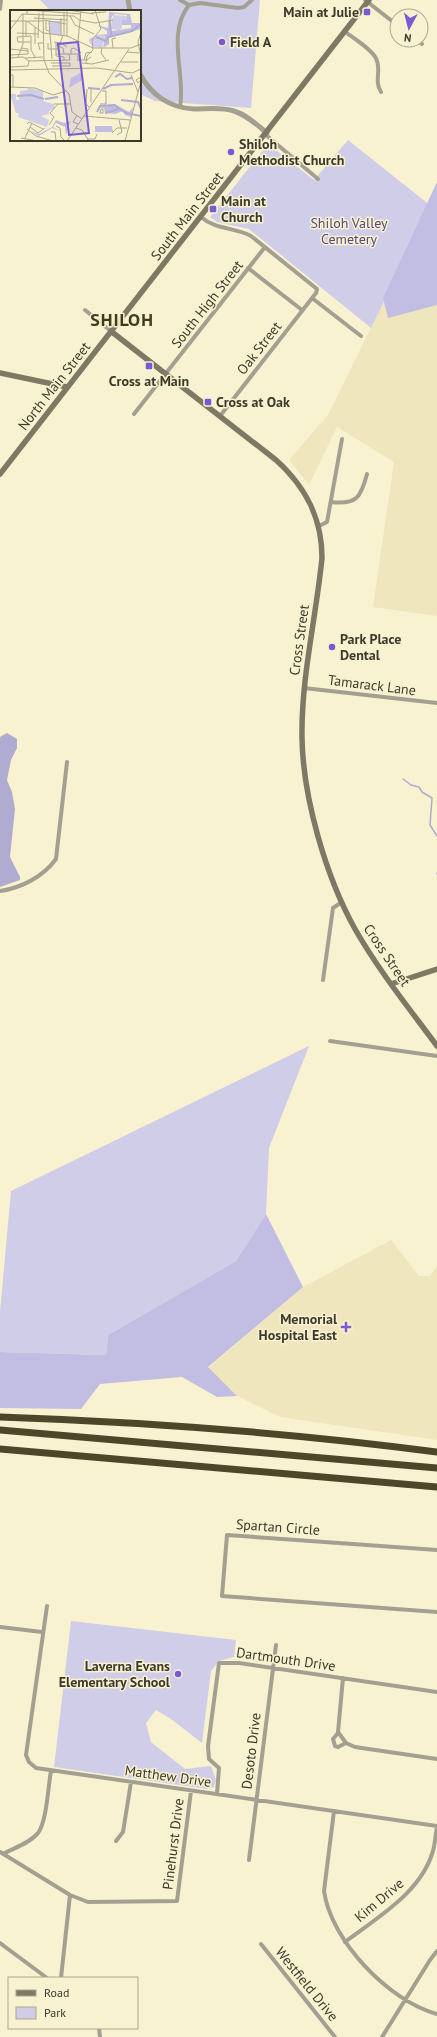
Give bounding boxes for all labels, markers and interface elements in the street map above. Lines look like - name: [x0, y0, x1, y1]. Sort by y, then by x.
- place label: Main at Julie: [283, 3, 359, 21]
- marker: Main at Julie: [362, 7, 372, 17]
- north arrow: [389, 8, 429, 48]
- inset map: [10, 10, 141, 141]
- text: N: [403, 31, 412, 45]
- place label: Field A: [230, 33, 272, 51]
- marker: Field A: [217, 37, 227, 47]
- place label: Shiloh Methodist Church: [239, 135, 344, 169]
- marker: Shiloh Methodist Church: [226, 147, 236, 157]
- street label: South Main Street: [147, 168, 227, 264]
- place label: Main at Church: [221, 192, 266, 226]
- marker: Main at Church: [208, 204, 218, 214]
- park label: Shiloh Valley Cemetery: [310, 214, 388, 248]
- street label: South High Street: [167, 256, 247, 351]
- district label: SHILOH: [90, 308, 154, 331]
- street label: Oak Street: [233, 318, 285, 378]
- street label: North Main Street: [14, 338, 94, 434]
- marker: Cross at Main: [144, 361, 154, 371]
- place label: Cross at Main: [109, 372, 189, 390]
- place label: Cross at Oak: [216, 393, 290, 411]
- marker: Cross at Oak: [203, 397, 213, 407]
- street label: Cross Street: [285, 603, 313, 677]
- place label: Park Place Dental: [340, 630, 401, 664]
- marker: Park Place Dental: [327, 642, 337, 652]
- street label: Tamarack Lane: [327, 671, 417, 699]
- street label: Cross Street: [360, 920, 415, 990]
- place label: Memorial Hospital East: [259, 1310, 338, 1344]
- marker: Memorial Hospital East: [340, 1321, 352, 1333]
- street label: Spartan Circle: [235, 1515, 321, 1539]
- street label: Dartmouth Drive: [235, 1643, 337, 1675]
- place label: Laverna Evans Elementary School: [59, 1657, 171, 1691]
- marker: Laverna Evans Elementary School: [173, 1669, 183, 1679]
- street label: Desoto Drive: [237, 1712, 265, 1790]
- street label: Matthew Drive: [124, 1761, 212, 1791]
- street label: Pinehurst Drive: [158, 1797, 188, 1891]
- street label: Kim Drive: [351, 1874, 407, 1926]
- street label: Westfield Drive: [272, 1943, 342, 2025]
- legend: [8, 1977, 138, 2029]
- text: Road: [44, 1985, 69, 2000]
- text: Park: [44, 2005, 66, 2020]

